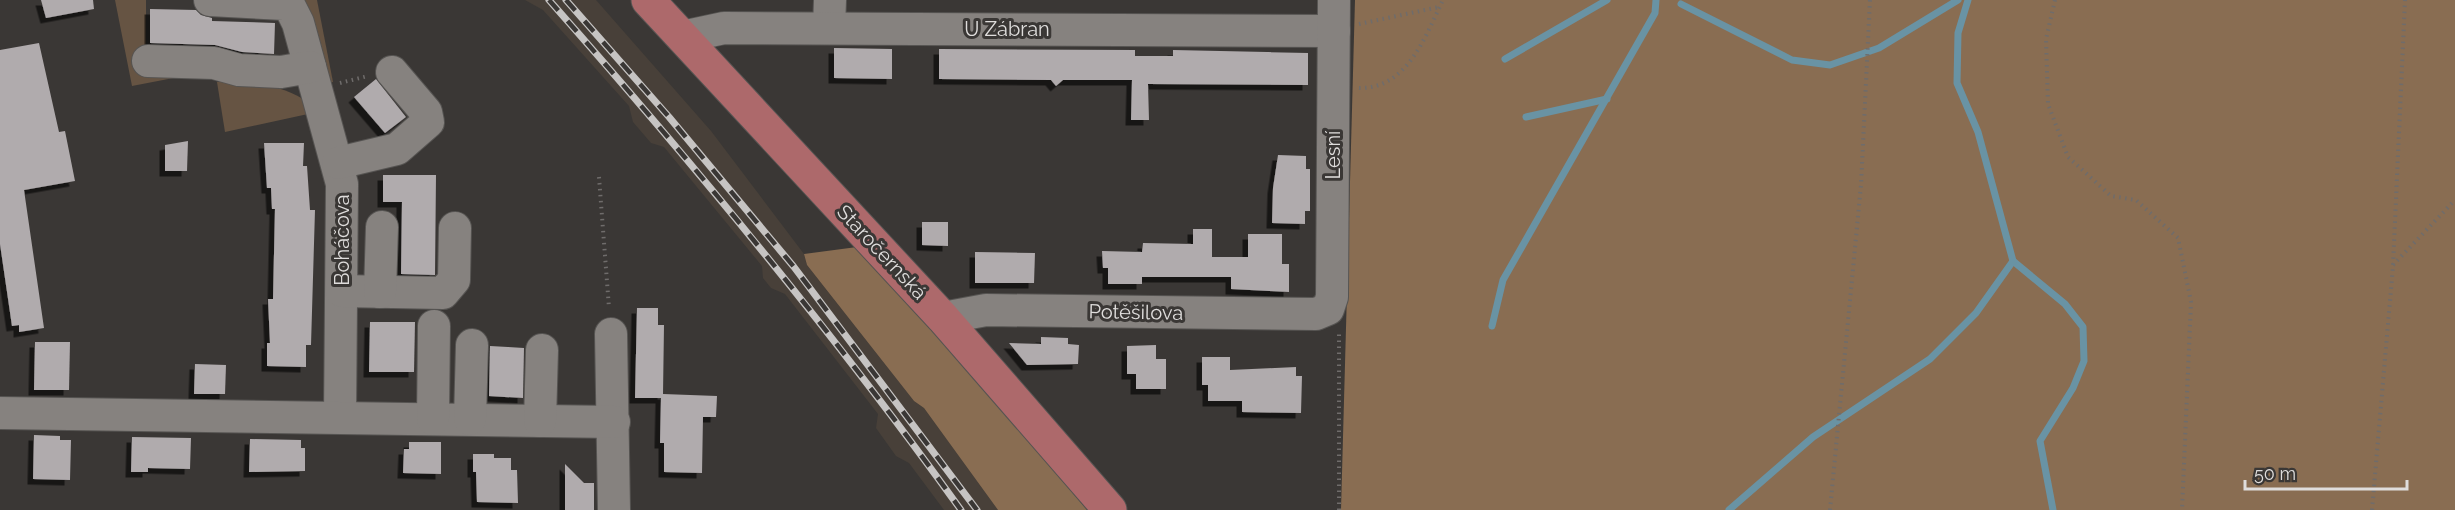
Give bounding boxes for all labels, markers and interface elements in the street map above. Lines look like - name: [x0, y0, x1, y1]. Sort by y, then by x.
- street label: U Zábran: [964, 17, 1050, 41]
- street label: Lesní: [1321, 130, 1345, 179]
- street label: Boháčova: [330, 194, 354, 286]
- street label: Staročernská: [832, 200, 932, 304]
- street label: Potěšilova: [1089, 299, 1183, 325]
- scale bar: [2245, 453, 2407, 491]
- text: 50 m: [2254, 463, 2296, 484]

